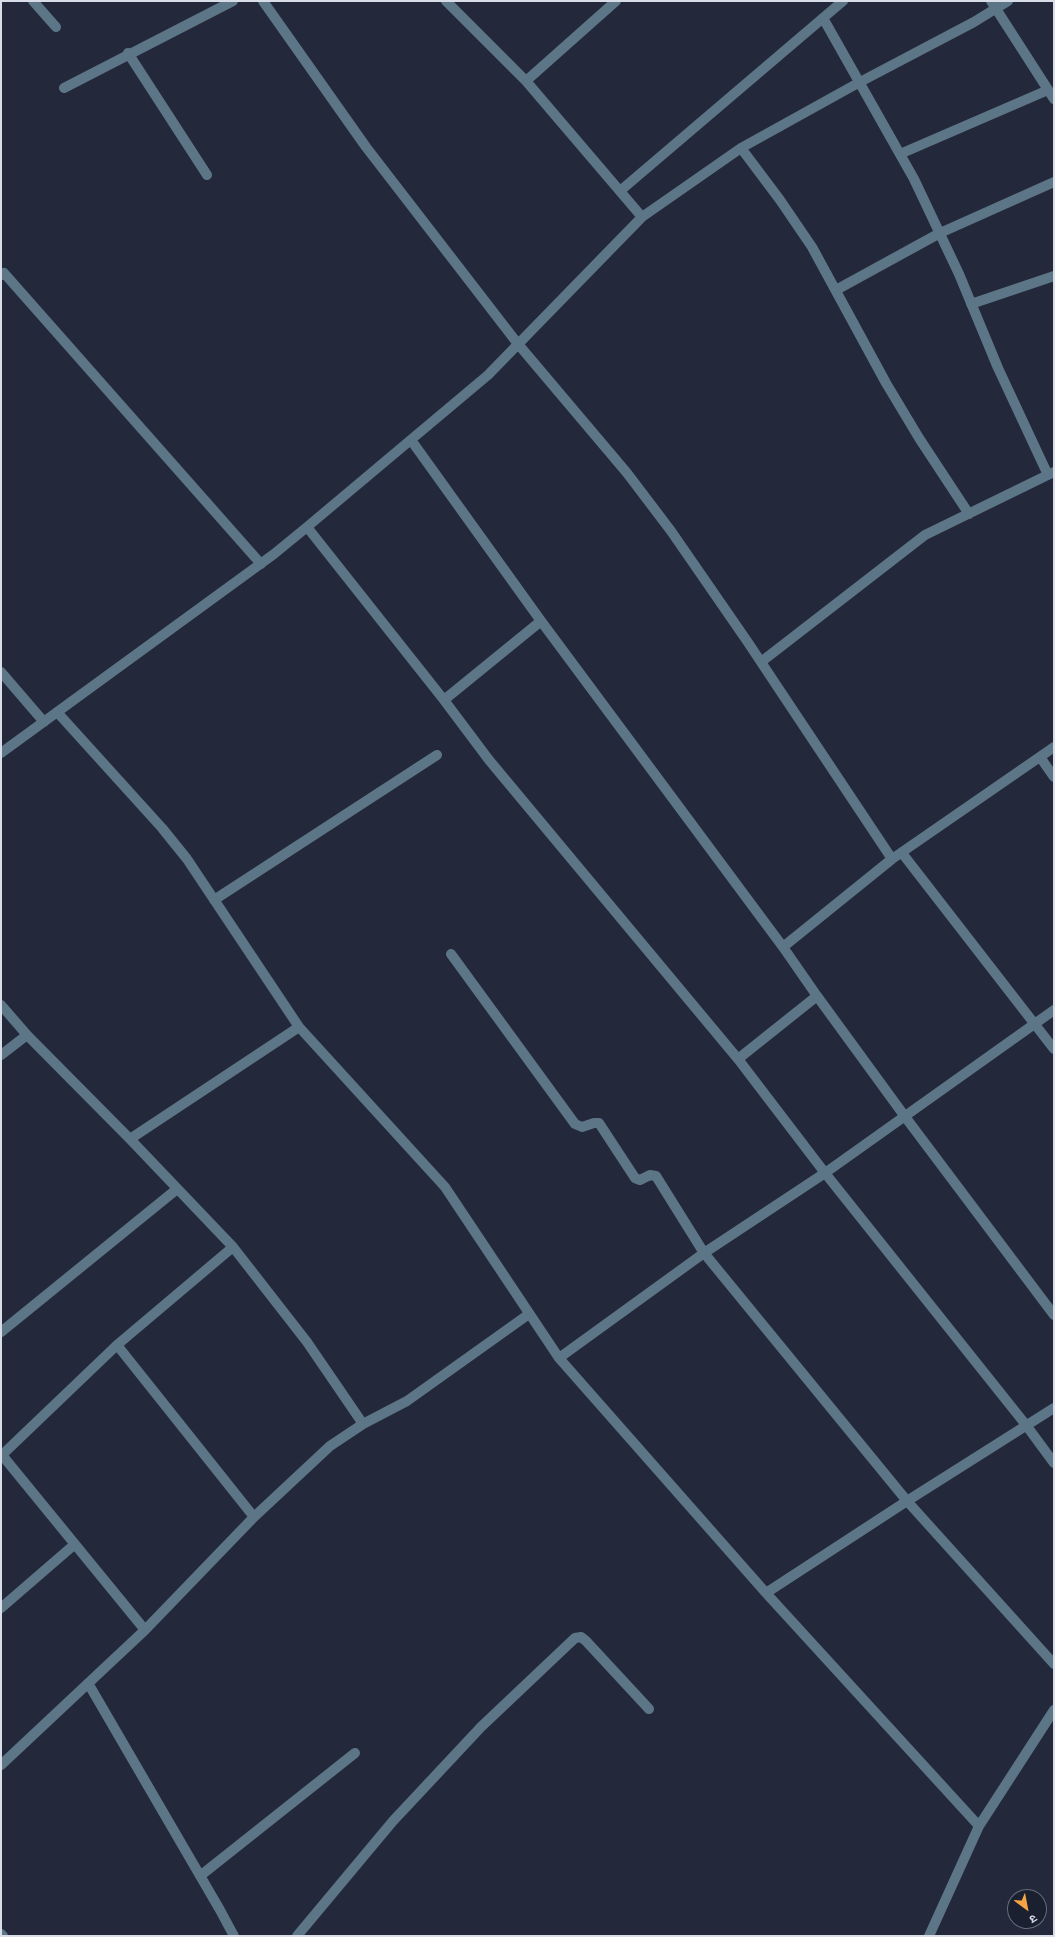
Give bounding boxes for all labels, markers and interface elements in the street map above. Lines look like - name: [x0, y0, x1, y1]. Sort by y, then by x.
- north arrow: [1007, 1889, 1047, 1929]
- text: उ: [1027, 1912, 1039, 1925]

